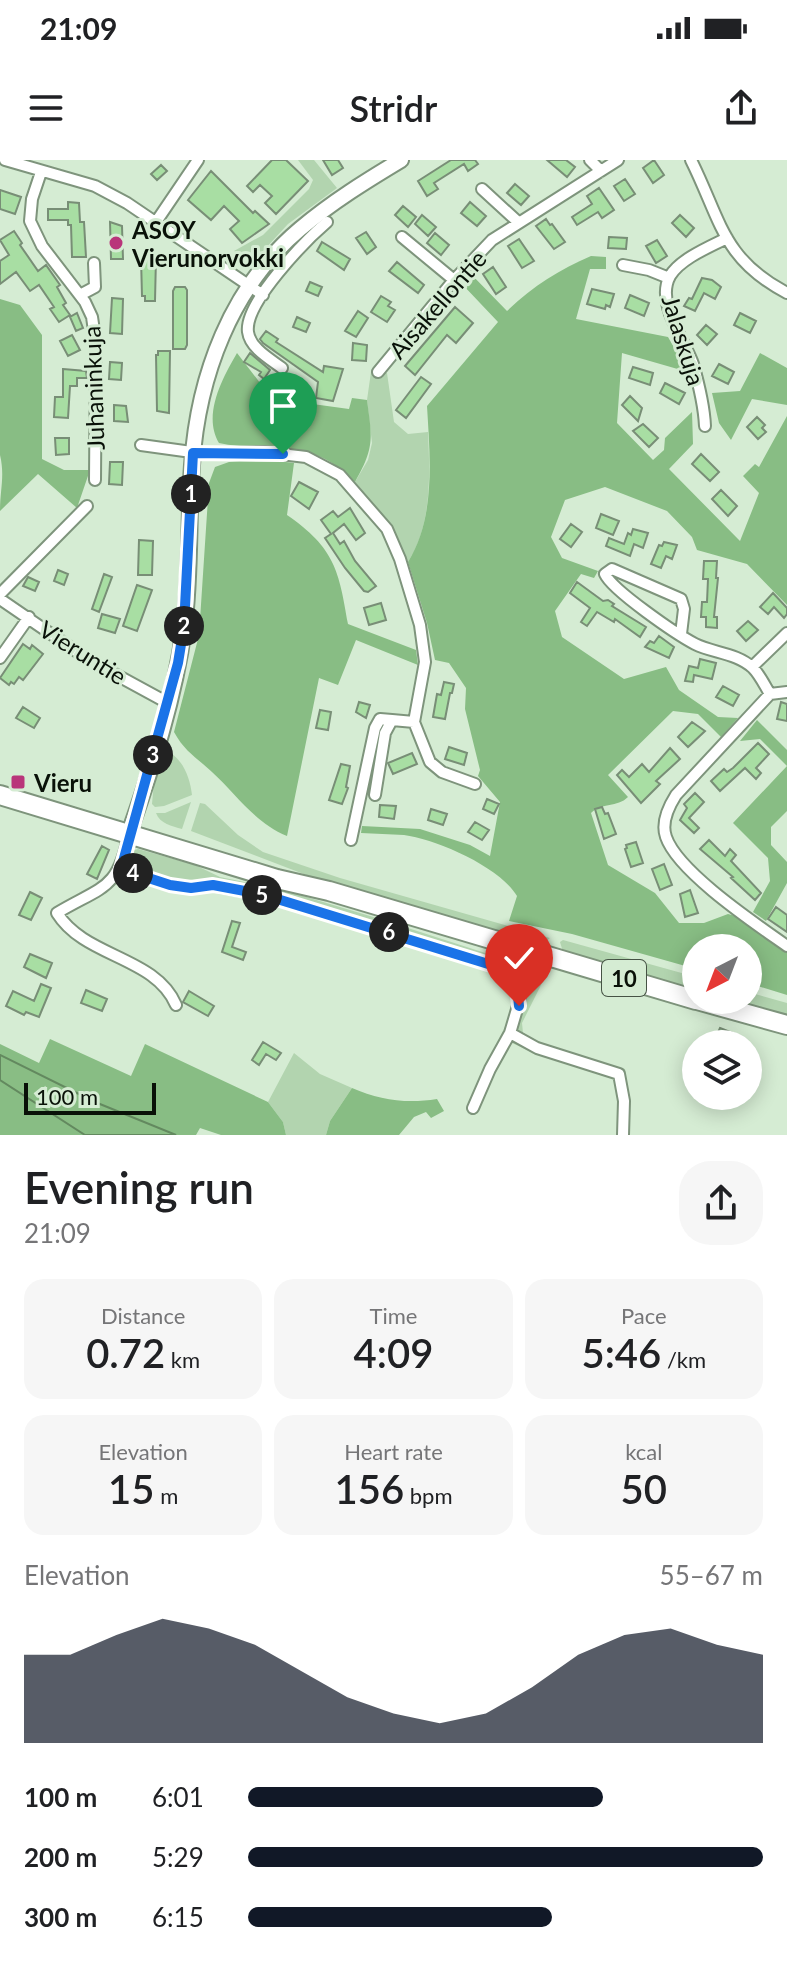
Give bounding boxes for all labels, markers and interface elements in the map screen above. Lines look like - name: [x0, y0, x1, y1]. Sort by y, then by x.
- text: 21:09: [40, 10, 117, 46]
- icon: menu: [24, 86, 68, 130]
- text: Stridr: [350, 86, 437, 130]
- icon: share: [719, 86, 763, 130]
- place label: ASOY Vierunorvokki: [131, 215, 284, 272]
- marker: ASOY Vierunorvokki: [107, 234, 125, 252]
- street label: Aisakellontie: [382, 244, 492, 364]
- street label: Jalaskuja: [657, 291, 711, 389]
- street label: Juhaninkuja: [76, 325, 110, 451]
- pin: [249, 372, 317, 454]
- icon: arrive: [261, 384, 305, 428]
- pin: 1: [171, 474, 211, 514]
- text: 1: [185, 480, 197, 507]
- pin: 2: [164, 606, 204, 646]
- text: 2: [178, 612, 190, 639]
- street label: Vieruntie: [34, 614, 132, 690]
- pin: 3: [133, 735, 173, 775]
- text: 3: [147, 741, 159, 768]
- place label: Vieru: [33, 768, 92, 797]
- marker: Vieru: [9, 773, 27, 791]
- pin: 4: [113, 853, 153, 893]
- text: 4: [127, 859, 139, 886]
- pin: 5: [242, 875, 282, 915]
- text: 5: [256, 881, 268, 908]
- pin: 6: [369, 912, 409, 952]
- text: 6: [383, 918, 395, 945]
- pin: [485, 924, 553, 1006]
- north arrow: [682, 934, 762, 1014]
- map controls: [682, 934, 762, 1110]
- icon: check: [497, 936, 541, 980]
- road number: 10: [602, 960, 646, 996]
- button: layers: [682, 1030, 762, 1110]
- scale bar: [24, 1079, 156, 1115]
- text: 100 m: [36, 1083, 98, 1110]
- text: Evening run: [24, 1161, 254, 1213]
- button: share: [679, 1161, 763, 1245]
- text: 21:09: [24, 1217, 91, 1249]
- text: Distance: [101, 1302, 185, 1329]
- text: Time: [370, 1302, 417, 1329]
- text: Pace: [621, 1302, 667, 1329]
- text: 0.72: [86, 1329, 165, 1377]
- text: 4:09: [354, 1329, 433, 1377]
- text: 5:46: [582, 1329, 661, 1377]
- text: km: [165, 1346, 200, 1373]
- text: /km: [661, 1346, 706, 1373]
- text: Elevation: [98, 1438, 188, 1465]
- text: Heart rate: [344, 1438, 443, 1465]
- text: kcal: [625, 1438, 662, 1465]
- text: 15: [108, 1465, 155, 1513]
- text: 156: [334, 1465, 404, 1513]
- text: 50: [621, 1465, 667, 1513]
- text: m: [155, 1482, 178, 1509]
- text: bpm: [404, 1482, 452, 1509]
- text: Elevation: [24, 1559, 130, 1591]
- text: 55–67 m: [660, 1559, 763, 1591]
- text: 100 m: [24, 1781, 97, 1813]
- text: 6:01: [152, 1781, 204, 1813]
- text: 200 m: [24, 1841, 97, 1873]
- text: 5:29: [152, 1841, 204, 1873]
- text: 300 m: [24, 1901, 97, 1933]
- text: 6:15: [152, 1901, 204, 1933]

